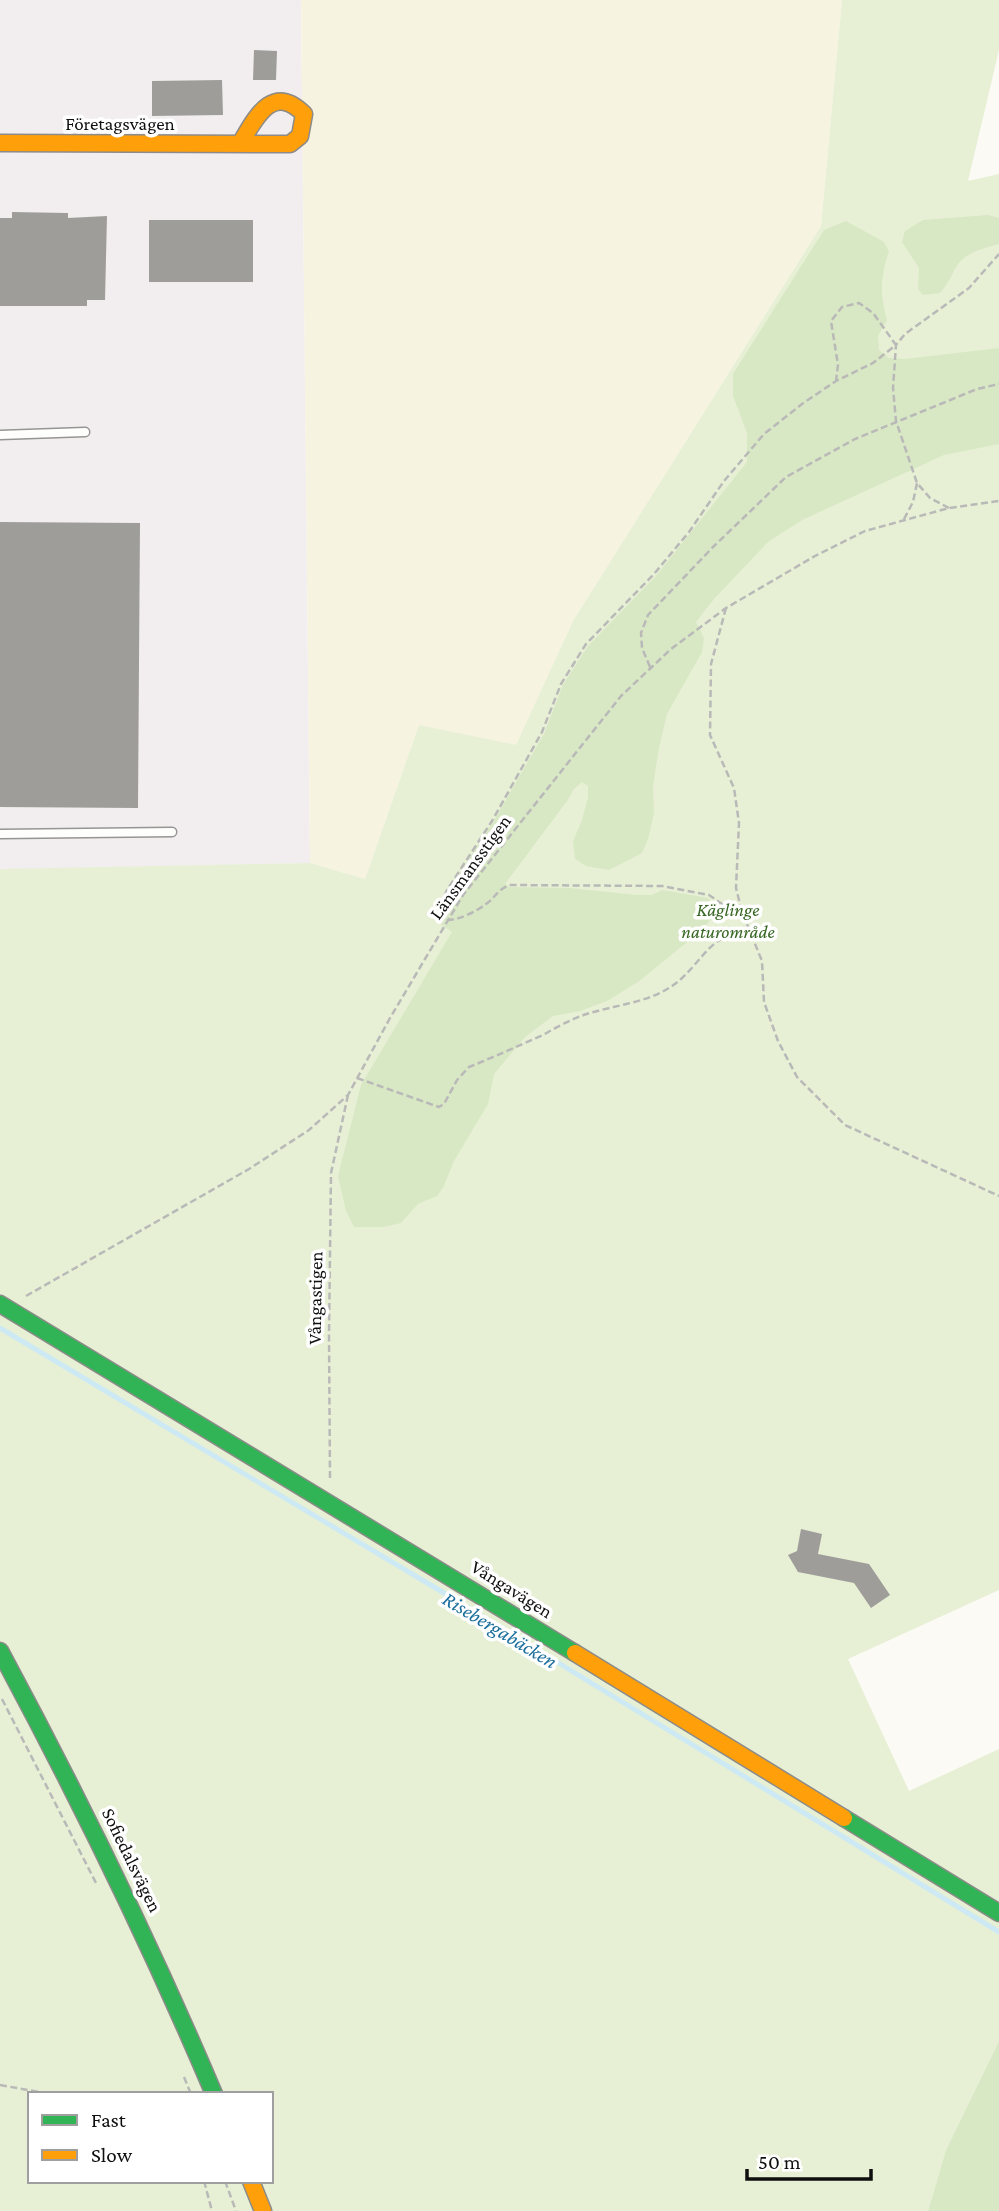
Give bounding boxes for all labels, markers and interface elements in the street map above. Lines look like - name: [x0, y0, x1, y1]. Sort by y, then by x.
- street label: Företagsvägen: [65, 113, 175, 134]
- street label: Länsmansstigen: [425, 811, 515, 923]
- park label: Käglinge naturområde: [681, 899, 775, 942]
- street label: Vångastigen: [304, 1251, 326, 1345]
- street label: Vångavägen: [467, 1556, 557, 1622]
- water label: Risebergabäcken: [438, 1586, 562, 1674]
- street label: Sofiedalsvägen: [98, 1805, 166, 1915]
- legend: [28, 2092, 273, 2183]
- text: Fast: [91, 2108, 127, 2132]
- scale bar: [747, 2138, 871, 2182]
- text: Slow: [91, 2143, 133, 2167]
- text: 50 m: [758, 2150, 801, 2174]

